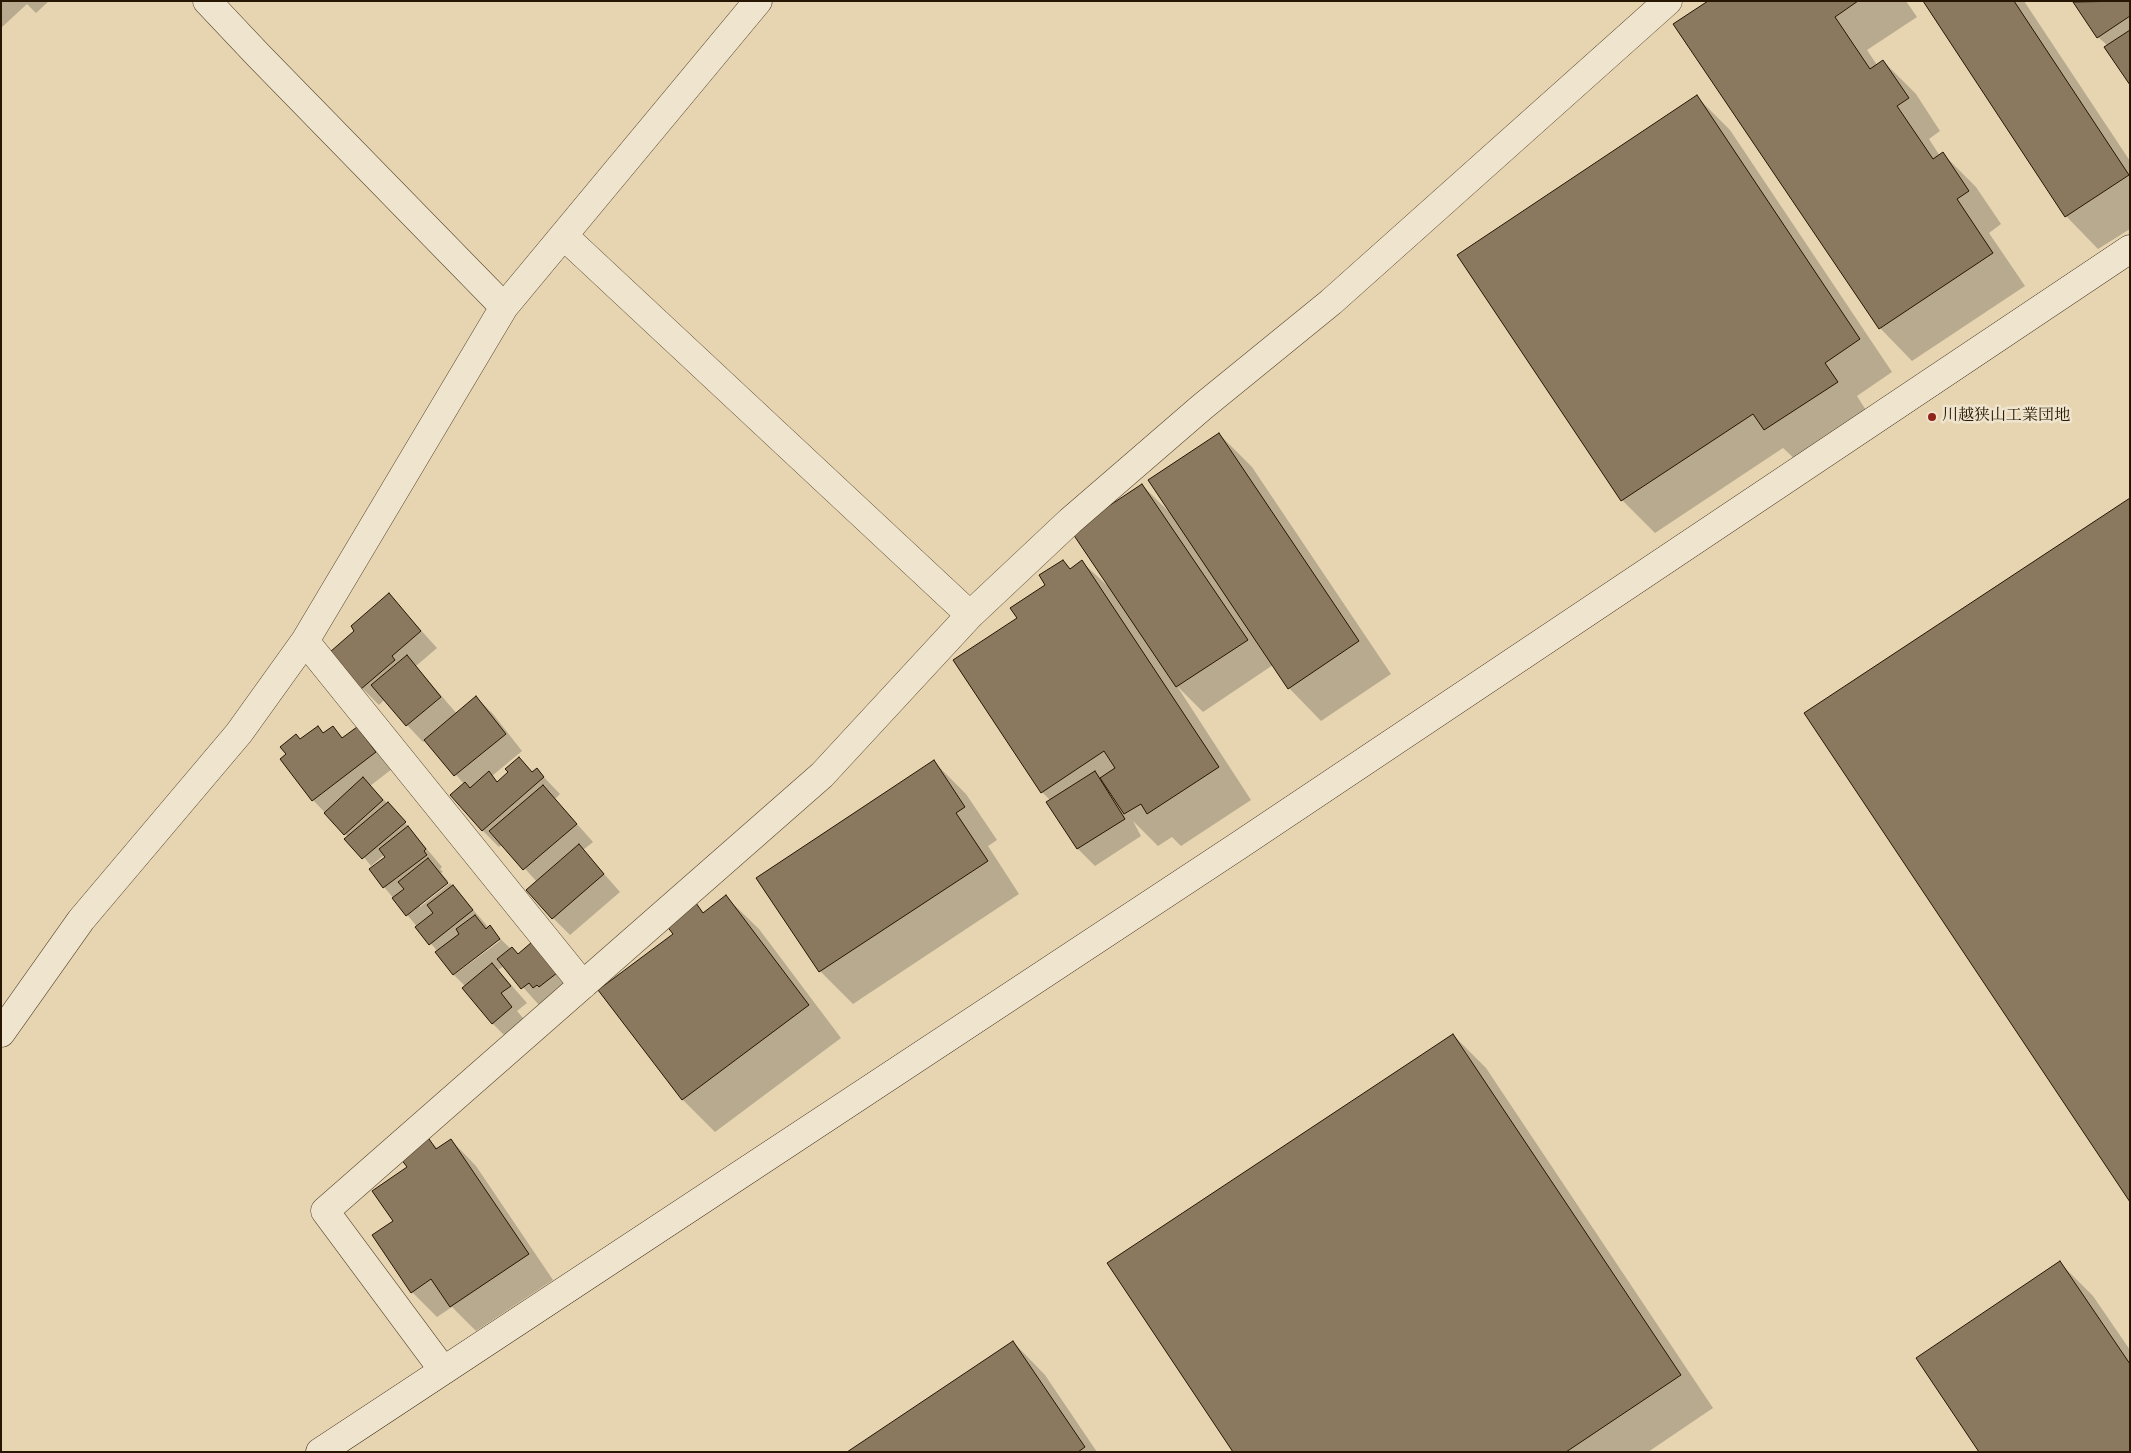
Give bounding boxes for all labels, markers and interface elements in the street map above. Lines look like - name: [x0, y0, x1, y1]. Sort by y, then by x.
- place label: 川越狭山工業団地: [1942, 407, 2070, 427]
- marker: 川越狭山工業団地: [1926, 411, 1938, 423]

